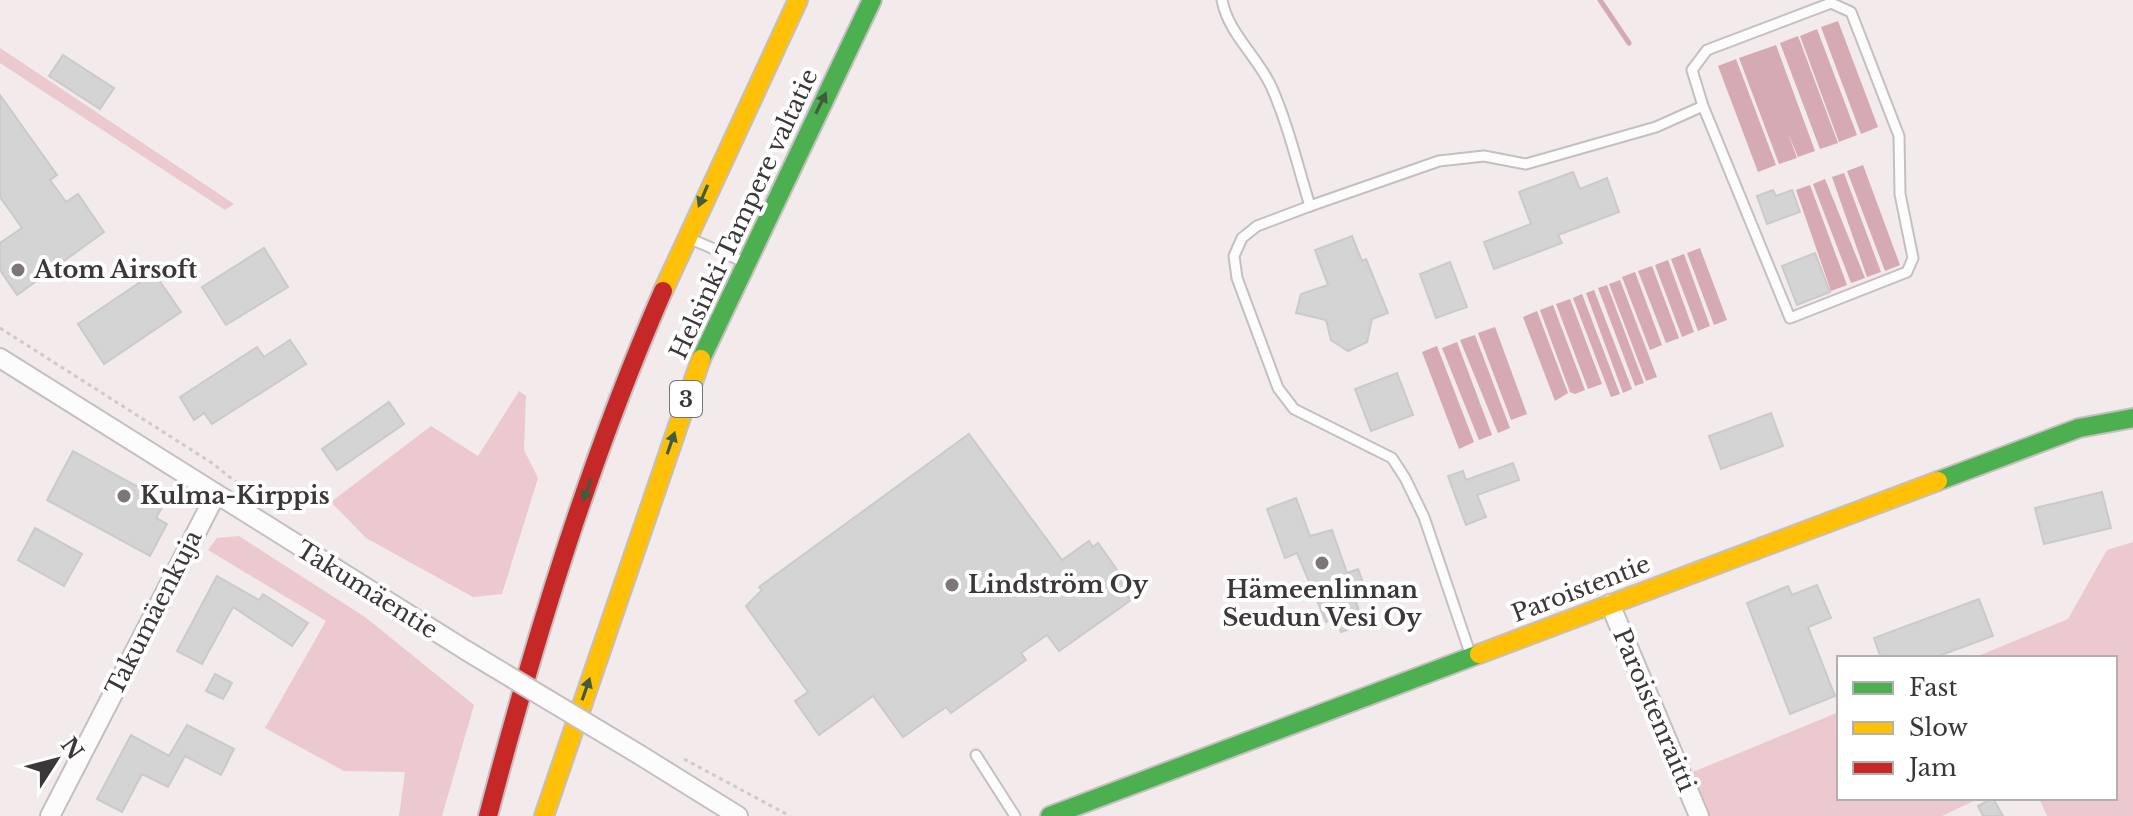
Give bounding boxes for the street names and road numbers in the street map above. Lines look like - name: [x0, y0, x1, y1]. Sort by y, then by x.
- street label: Helsinki-Tampere valtatie: [663, 64, 824, 363]
- road number: 3: [670, 381, 702, 417]
- street label: Takumäenkuja: [99, 525, 208, 700]
- street label: Takumäentie: [291, 535, 443, 645]
- street label: Paroistentie: [1508, 549, 1654, 628]
- street label: Paroistenraitti: [1607, 624, 1702, 796]

